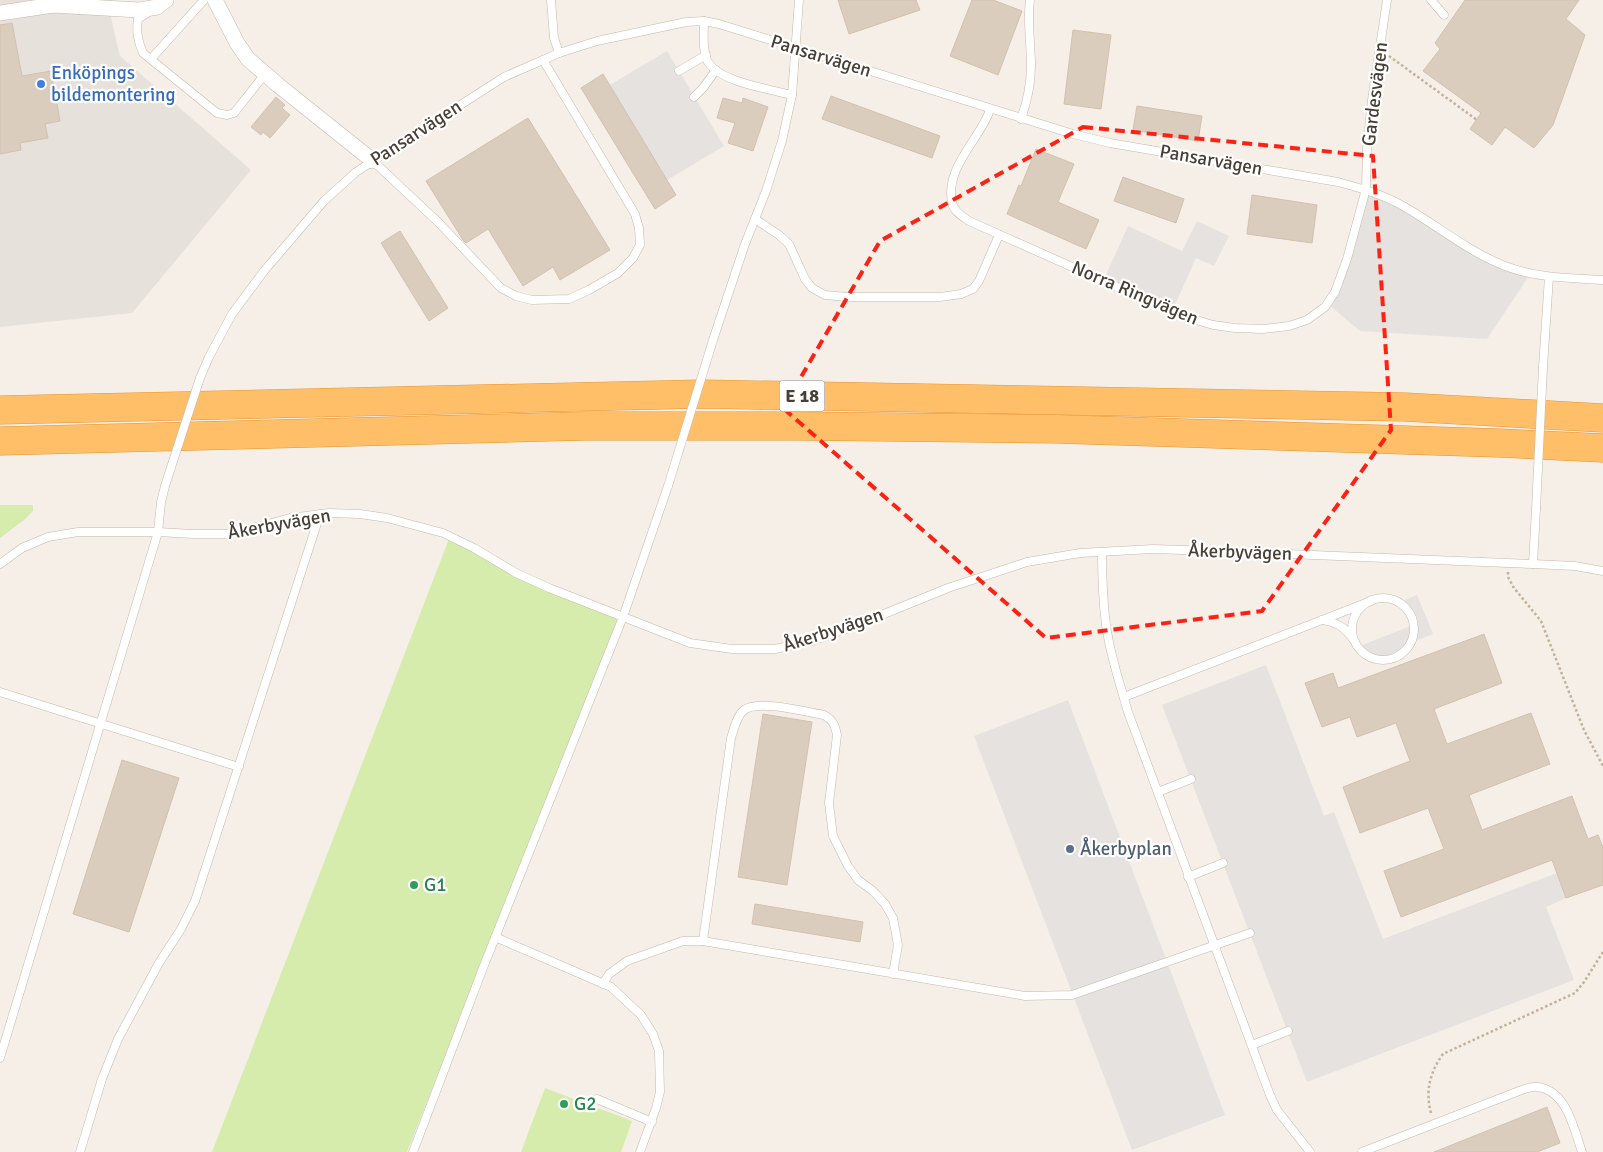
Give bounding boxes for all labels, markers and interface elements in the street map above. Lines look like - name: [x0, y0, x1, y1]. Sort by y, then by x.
- street label: Pansarvägen: [768, 29, 874, 83]
- street label: Gardesvägen: [1357, 41, 1393, 147]
- place label: Enköpings bildemontering: [51, 61, 175, 107]
- marker: Enköpings bildemontering: [35, 78, 47, 90]
- street label: Pansarvägen: [366, 95, 466, 171]
- street label: Pansarvägen: [1158, 139, 1264, 181]
- street label: Norra Ringvägen: [1068, 255, 1202, 331]
- road number: E 18: [780, 381, 824, 412]
- street label: Åkerbyvägen: [226, 503, 332, 545]
- street label: Åkerbyvägen: [1187, 538, 1293, 566]
- street label: Åkerbyvägen: [780, 602, 886, 658]
- place label: Åkerbyplan: [1080, 837, 1172, 861]
- marker: Åkerbyplan: [1064, 843, 1076, 855]
- place label: G1: [424, 873, 446, 897]
- marker: G1: [408, 879, 420, 891]
- place label: G2: [574, 1092, 596, 1116]
- marker: G2: [558, 1098, 570, 1110]

